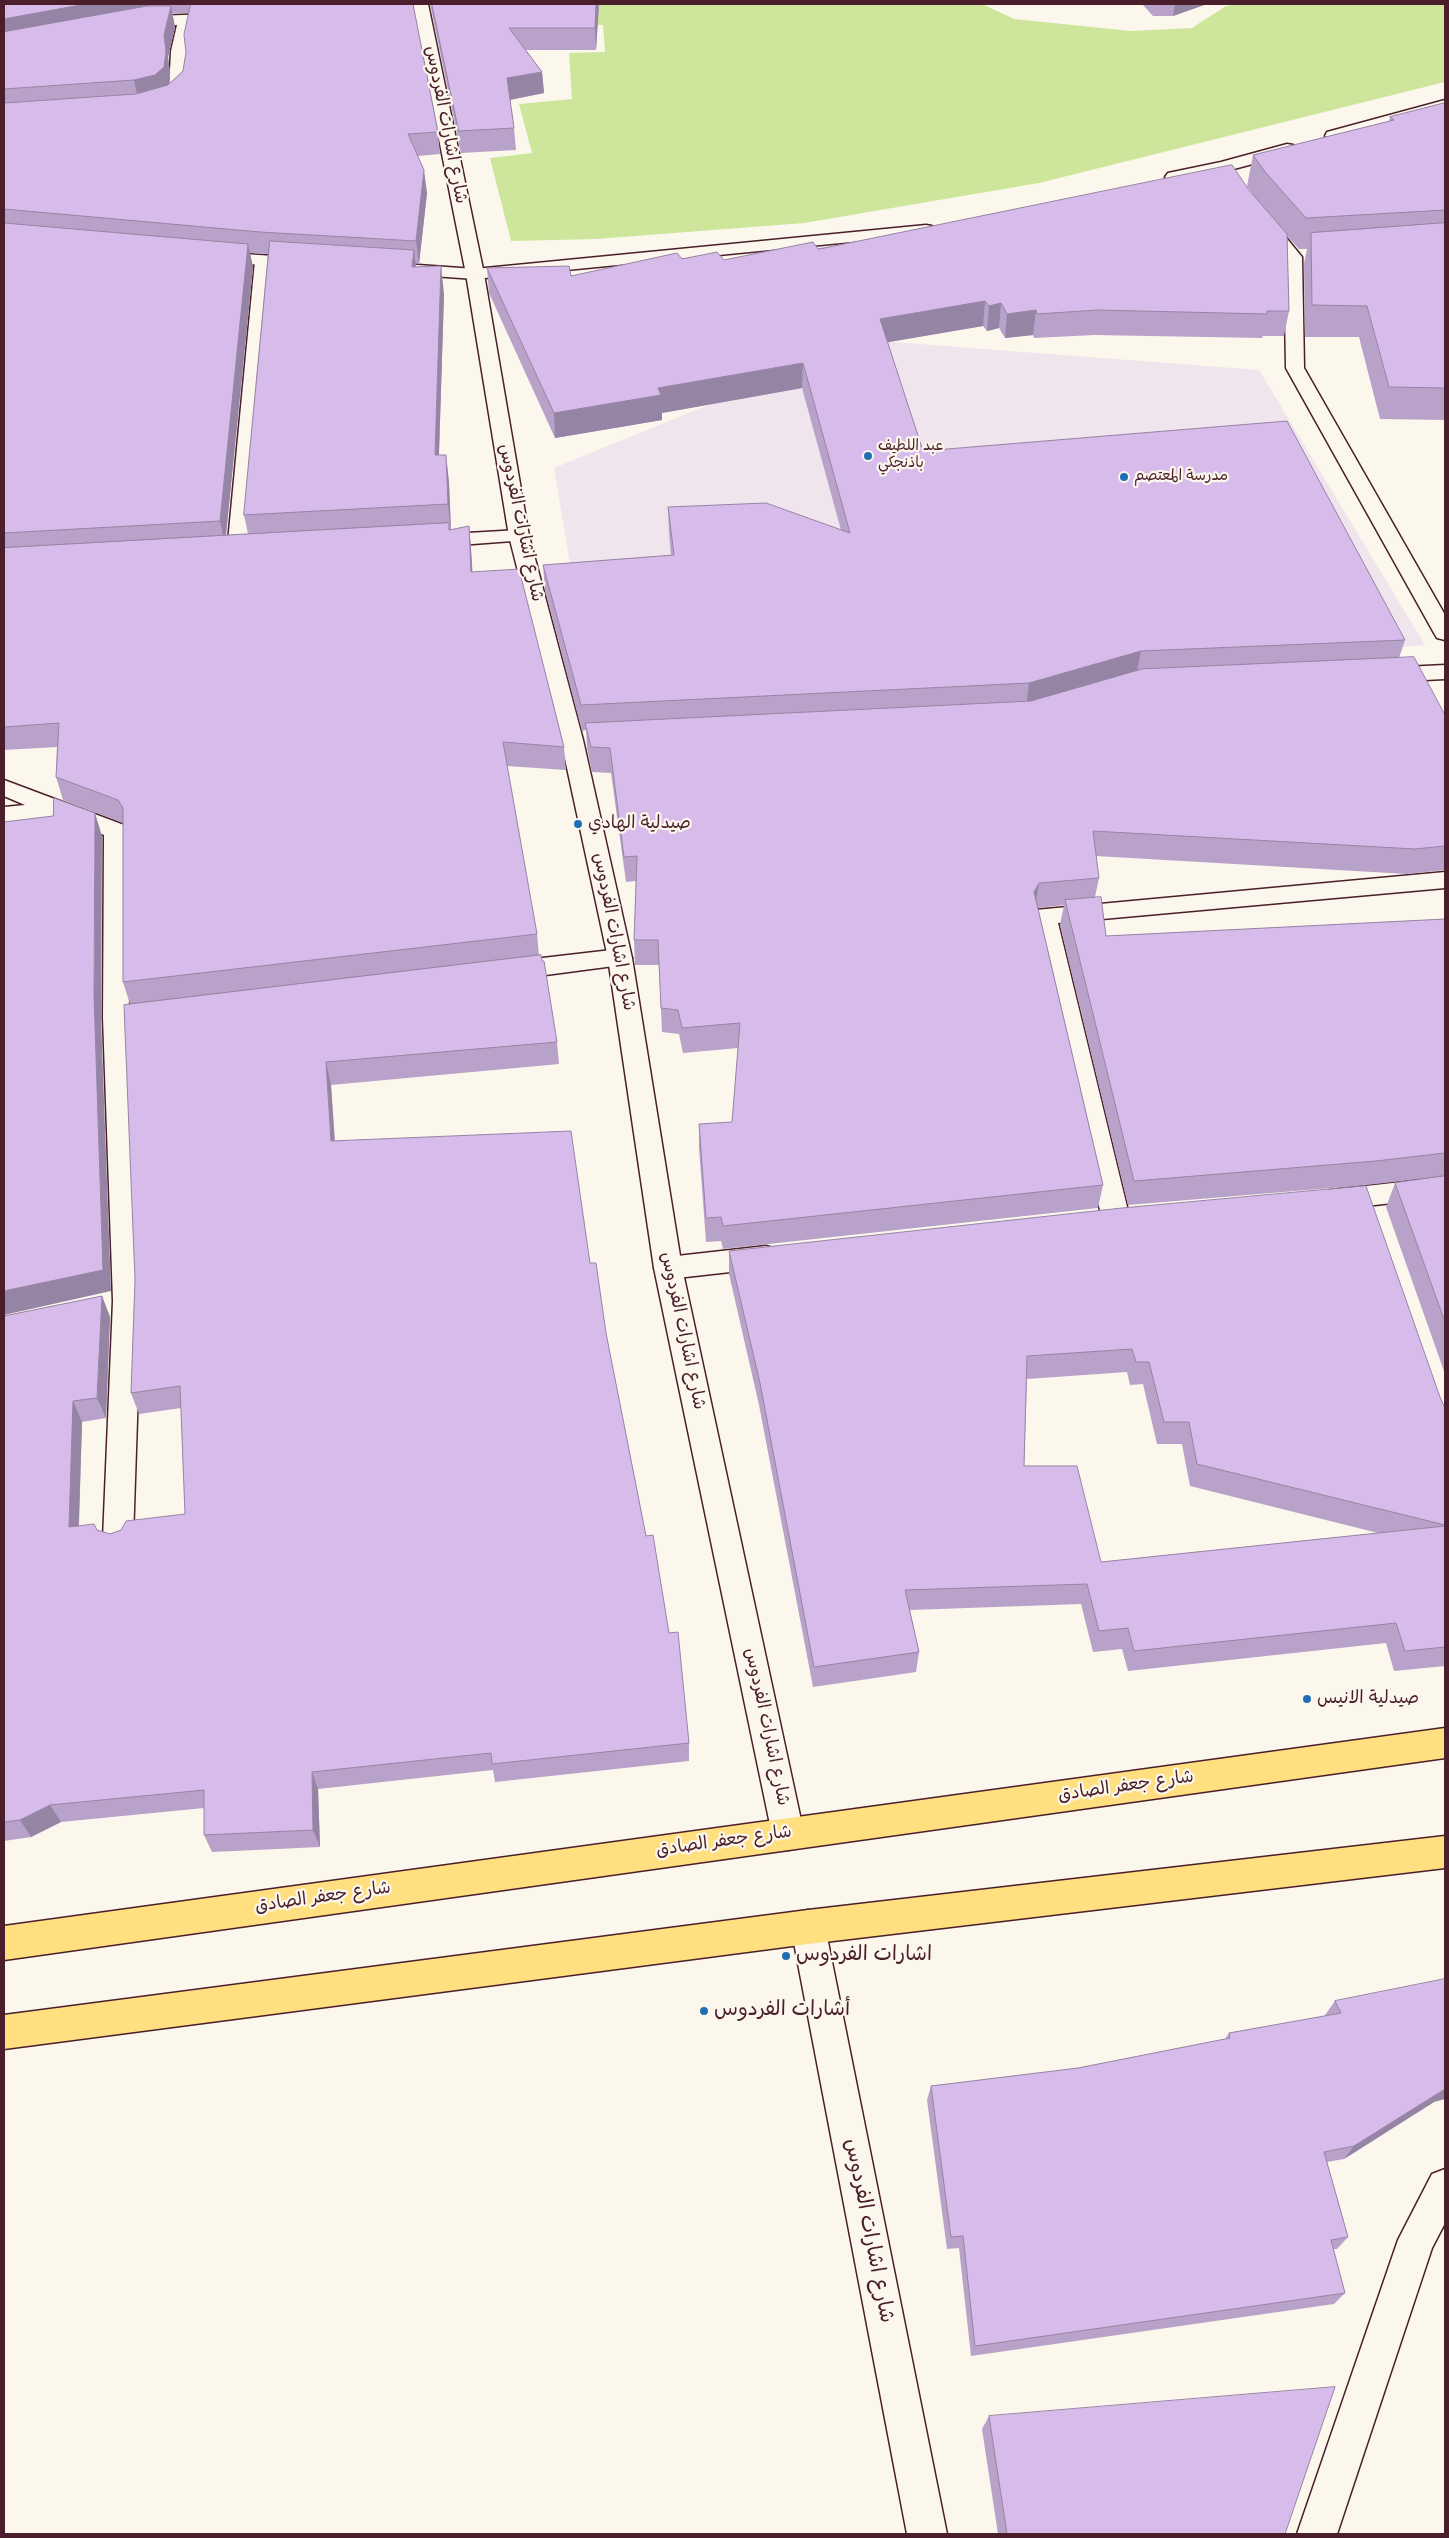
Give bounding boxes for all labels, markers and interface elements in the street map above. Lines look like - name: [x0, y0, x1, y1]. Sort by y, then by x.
- street label: شارع اشارات الفردوس: [419, 44, 471, 206]
- place label: عبد اللطيف باذنجكي: [878, 438, 943, 473]
- street label: شارع اشارات الفردوس: [493, 442, 547, 604]
- marker: عبد اللطيف باذنجكي: [862, 450, 874, 462]
- place label: مدرسة المعتصم: [1134, 468, 1228, 486]
- marker: مدرسة المعتصم: [1118, 471, 1130, 483]
- place label: صيدلية الهادي: [588, 813, 691, 835]
- marker: صيدلية الهادي: [572, 818, 584, 830]
- street label: شارع اشارات الفردوس: [587, 851, 639, 1013]
- street label: شارع اشارات الفردوس: [655, 1250, 709, 1412]
- street label: شارع اشارات الفردوس: [739, 1646, 793, 1808]
- place label: صيدلية الانيس: [1317, 1688, 1419, 1710]
- marker: صيدلية الانيس: [1301, 1693, 1313, 1705]
- street label: شارع جعفر الصادق: [1057, 1767, 1195, 1807]
- street label: شارع جعفر الصادق: [655, 1822, 793, 1862]
- street label: شارع جعفر الصادق: [254, 1878, 392, 1918]
- place label: اشارات الفردوس: [796, 1943, 932, 1969]
- marker: اشارات الفردوس: [780, 1950, 792, 1962]
- place label: أشارات الفردوس: [714, 1998, 850, 2024]
- marker: أشارات الفردوس: [698, 2005, 710, 2017]
- street label: شارع اشارات الفردوس: [838, 2137, 898, 2325]

